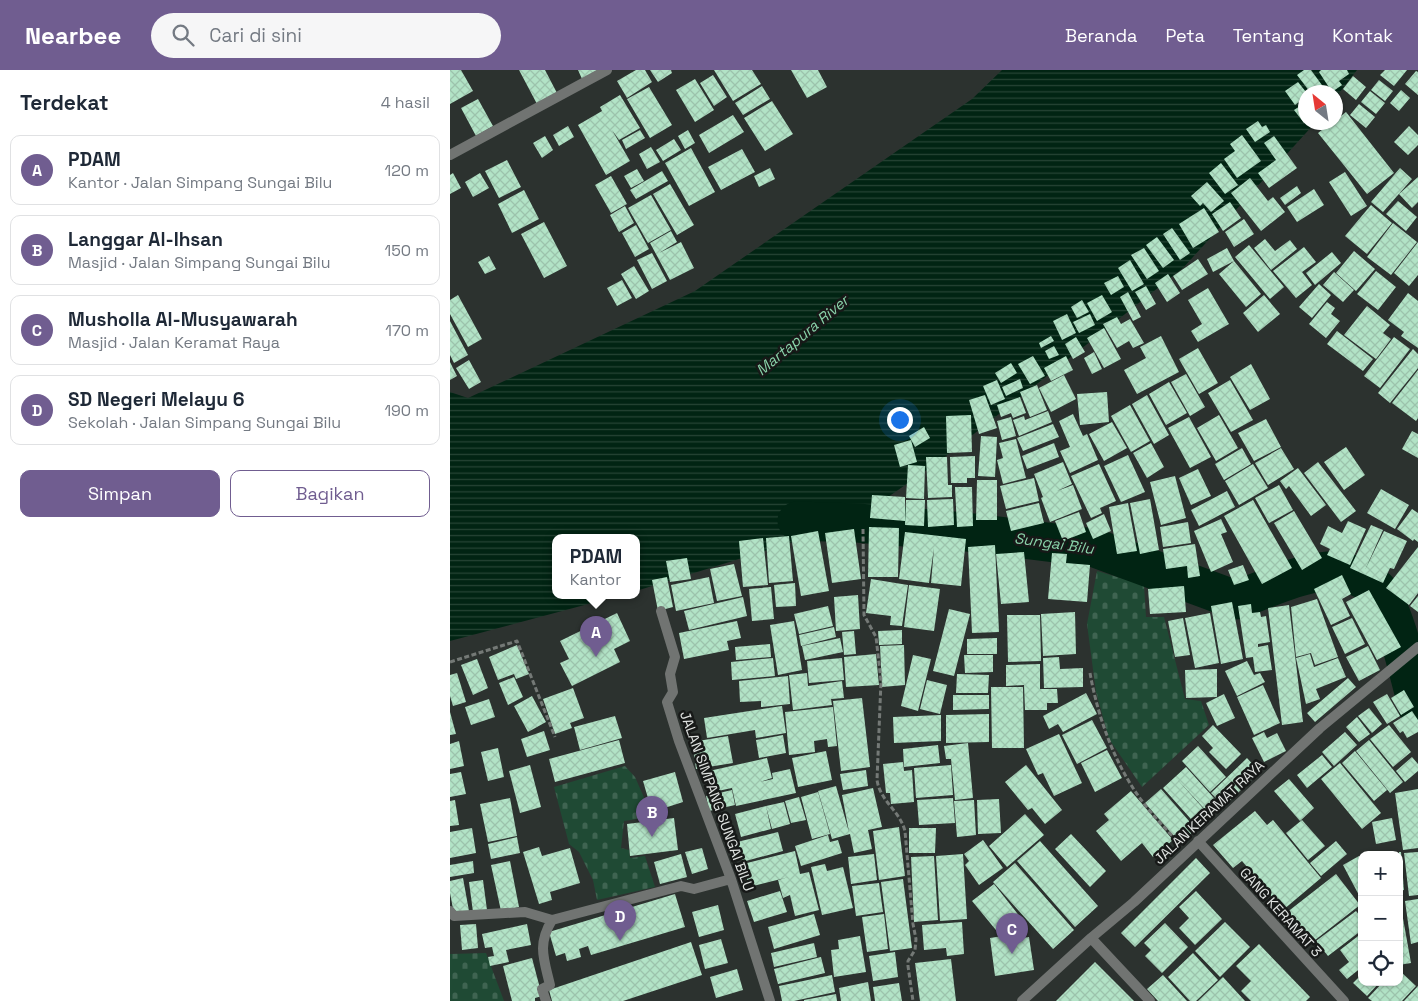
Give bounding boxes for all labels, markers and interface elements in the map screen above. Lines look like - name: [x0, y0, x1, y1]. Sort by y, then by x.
- search box: [151, 13, 501, 58]
- text: Nearbee: [25, 20, 121, 51]
- icon: search: [169, 21, 197, 49]
- text: Cari di sini: [209, 23, 302, 48]
- text: Beranda: [1065, 24, 1137, 47]
- text: Peta: [1165, 24, 1205, 47]
- text: Tentang: [1233, 24, 1304, 47]
- text: Kontak: [1332, 24, 1393, 47]
- north arrow: [1298, 85, 1343, 130]
- text: Terdekat: [20, 89, 109, 116]
- text: 4 hasil: [381, 92, 430, 113]
- text: PDAM: [68, 147, 121, 172]
- text: A: [32, 160, 42, 181]
- text: 120 m: [385, 160, 429, 181]
- text: Kantor · Jalan Simpang Sungai Bilu: [68, 172, 332, 193]
- text: Langgar Al-Ihsan: [68, 227, 223, 252]
- text: B: [32, 240, 42, 261]
- text: 150 m: [385, 240, 429, 261]
- text: Masjid · Jalan Simpang Sungai Bilu: [68, 252, 330, 273]
- water label: Martapura River: [752, 290, 853, 379]
- text: Musholla Al-Musyawarah: [68, 307, 298, 332]
- text: C: [32, 320, 42, 341]
- text: 170 m: [385, 320, 429, 341]
- text: Masjid · Jalan Keramat Raya: [68, 332, 280, 353]
- text: SD Negeri Melayu 6: [68, 387, 245, 412]
- text: D: [32, 400, 42, 421]
- text: 190 m: [384, 400, 429, 421]
- your location: [887, 407, 913, 433]
- text: Sekolah · Jalan Simpang Sungai Bilu: [68, 412, 341, 433]
- button: Simpan: [20, 470, 220, 517]
- button: Bagikan: [230, 470, 430, 517]
- water label: Sungai Bilu: [1013, 528, 1096, 558]
- popup: [552, 534, 640, 599]
- text: PDAM: [570, 544, 622, 569]
- text: Kantor: [570, 569, 621, 590]
- pin: A: [580, 616, 612, 657]
- street label: JALAN SIMPANG SUNGAI BILU: [676, 708, 758, 894]
- street label: JALAN KERAMAT RAYA: [1150, 756, 1268, 868]
- pin: B: [636, 796, 668, 837]
- map controls: [1358, 851, 1403, 986]
- button: +: [1358, 851, 1403, 896]
- street label: GANG KERAMAT 3: [1236, 864, 1326, 960]
- button: −: [1358, 896, 1403, 941]
- pin: D: [604, 900, 636, 941]
- pin: C: [996, 913, 1028, 954]
- button: locate: [1358, 941, 1403, 986]

